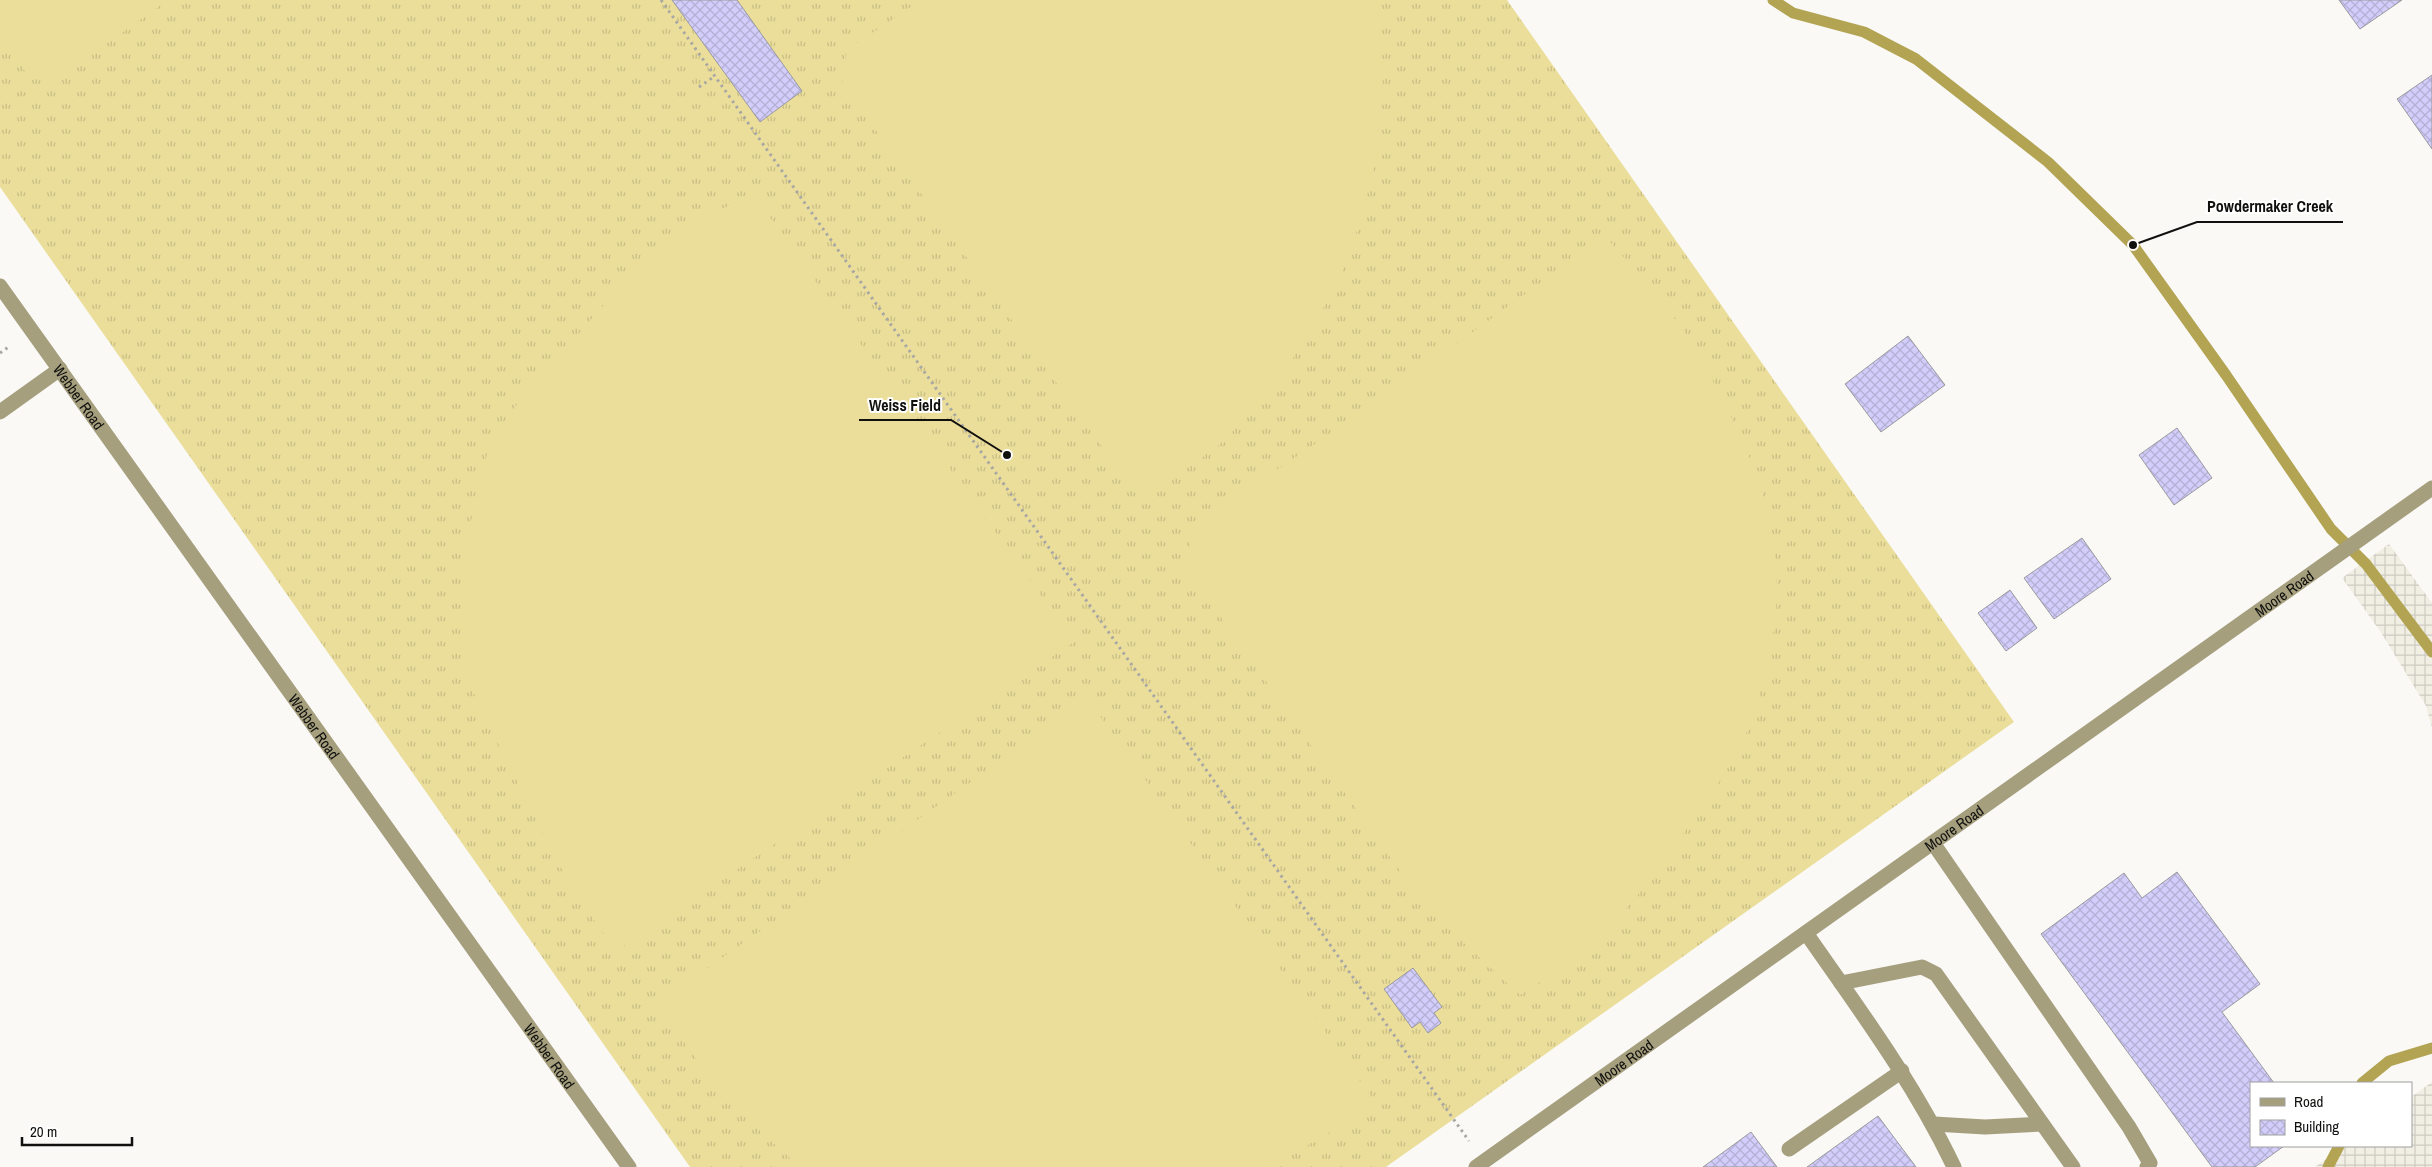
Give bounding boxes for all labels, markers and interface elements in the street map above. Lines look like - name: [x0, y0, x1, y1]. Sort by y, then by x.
- callout: Powdermaker Creek: [2197, 191, 2343, 222]
- text: Powdermaker Creek: [2207, 195, 2334, 217]
- street label: Webber Road: [48, 360, 110, 434]
- callout: Weiss Field: [859, 389, 951, 420]
- text: Weiss Field: [869, 394, 941, 416]
- street label: Moore Road: [2250, 565, 2318, 621]
- street label: Webber Road: [284, 689, 345, 763]
- street label: Moore Road: [1920, 800, 1987, 856]
- street label: Webber Road: [519, 1019, 580, 1093]
- street label: Moore Road: [1590, 1034, 1657, 1090]
- legend: [2250, 1082, 2412, 1147]
- text: Road: [2294, 1091, 2323, 1112]
- scale bar: [22, 1114, 132, 1146]
- text: Building: [2294, 1116, 2339, 1137]
- text: 20 m: [30, 1121, 57, 1142]

